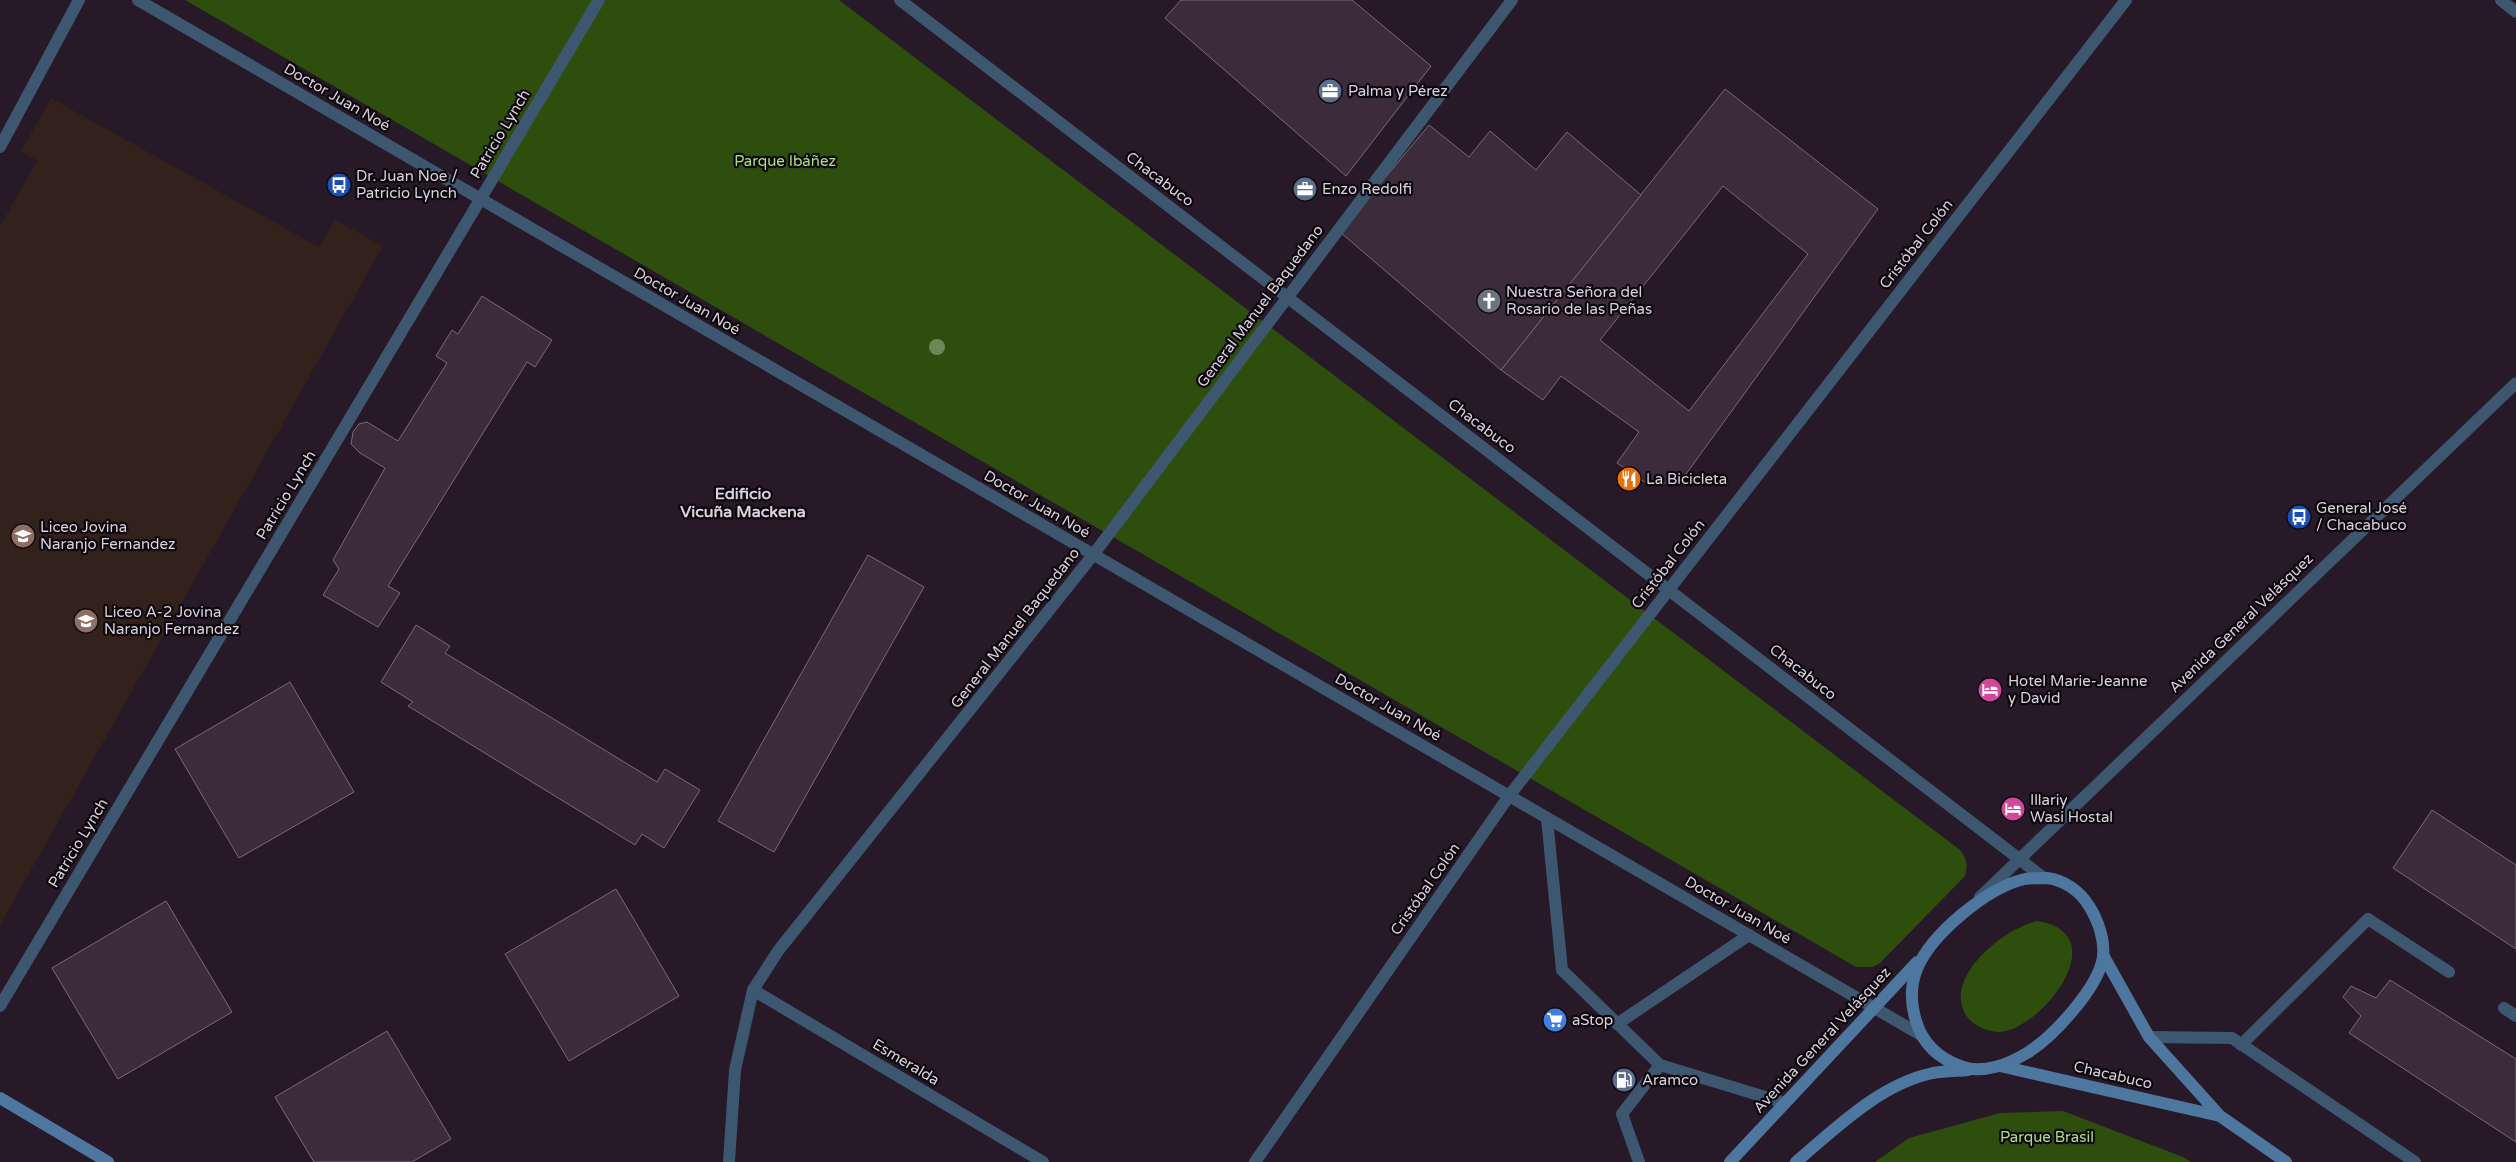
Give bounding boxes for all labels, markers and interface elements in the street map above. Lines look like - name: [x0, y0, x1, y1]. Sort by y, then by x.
- street label: Doctor Juan Noé: [281, 59, 393, 135]
- office icon: Palma y Pérez: [1317, 78, 1343, 104]
- place label: Palma y Pérez: [1348, 82, 1448, 100]
- street label: Patricio Lynch: [466, 86, 534, 182]
- street label: Chacabuco: [1123, 148, 1197, 210]
- park label: Parque Ibáñez: [734, 152, 836, 170]
- place label: Dr. Juan Noe / Patricio Lynch: [356, 167, 458, 202]
- bus stop icon: Dr. Juan Noe / Patricio Lynch: [326, 172, 352, 198]
- office icon: Enzo Redolfi: [1292, 176, 1318, 202]
- place label: Enzo Redolfi: [1322, 180, 1412, 198]
- street label: Cristóbal Colón: [1876, 196, 1956, 292]
- street label: General Manuel Baquedano: [1193, 221, 1327, 391]
- street label: Doctor Juan Noé: [631, 263, 743, 339]
- place label: Nuestra Señora del Rosario de las Peñas: [1506, 283, 1652, 318]
- church icon: Nuestra Señora del Rosario de las Peñas: [1476, 288, 1502, 314]
- street label: Chacabuco: [1445, 395, 1519, 457]
- street label: Patricio Lynch: [252, 447, 320, 543]
- street label: Doctor Juan Noé: [981, 466, 1093, 542]
- restaurant icon: La Bicicleta: [1616, 466, 1642, 492]
- place label: La Bicicleta: [1646, 470, 1727, 488]
- district label: Edificio Vicuña Mackena: [680, 484, 806, 522]
- place label: General José / Chacabuco: [2316, 499, 2407, 534]
- bus stop icon: General José / Chacabuco: [2286, 504, 2312, 530]
- street label: Cristóbal Colón: [1628, 516, 1708, 612]
- place label: Liceo Jovina Naranjo Fernandez: [40, 518, 176, 553]
- school or university icon: Liceo Jovina Naranjo Fernandez: [10, 523, 36, 549]
- street label: General Manuel Baquedano: [947, 544, 1083, 712]
- street label: Avenida General Velásquez: [2165, 550, 2317, 696]
- place label: Liceo A-2 Jovina Naranjo Fernandez: [104, 603, 240, 638]
- school or university icon: Liceo A-2 Jovina Naranjo Fernandez: [73, 608, 99, 634]
- street label: Chacabuco: [1766, 640, 1840, 704]
- street label: Doctor Juan Noé: [1332, 669, 1444, 745]
- place label: Hotel Marie-Jeanne y David: [2008, 672, 2148, 707]
- hotel icon: Hotel Marie-Jeanne y David: [1977, 677, 2003, 703]
- place label: Illariy Wasi Hostal: [2030, 791, 2113, 826]
- street label: Patricio Lynch: [44, 795, 112, 891]
- hotel icon: Illariy Wasi Hostal: [2000, 796, 2026, 822]
- street label: Cristóbal Colón: [1387, 839, 1463, 939]
- street label: Doctor Juan Noé: [1682, 872, 1794, 948]
- street label: Avenida General Velásquez: [1750, 963, 1894, 1117]
- supermarket icon: aStop: [1542, 1007, 1568, 1033]
- place label: aStop: [1572, 1011, 1613, 1029]
- street label: Esmeralda: [869, 1035, 943, 1089]
- street label: Chacabuco: [2072, 1057, 2154, 1093]
- fuel station icon: Aramco: [1611, 1067, 1637, 1093]
- place label: Aramco: [1642, 1071, 1698, 1089]
- park label: Parque Brasil: [2000, 1128, 2094, 1146]

